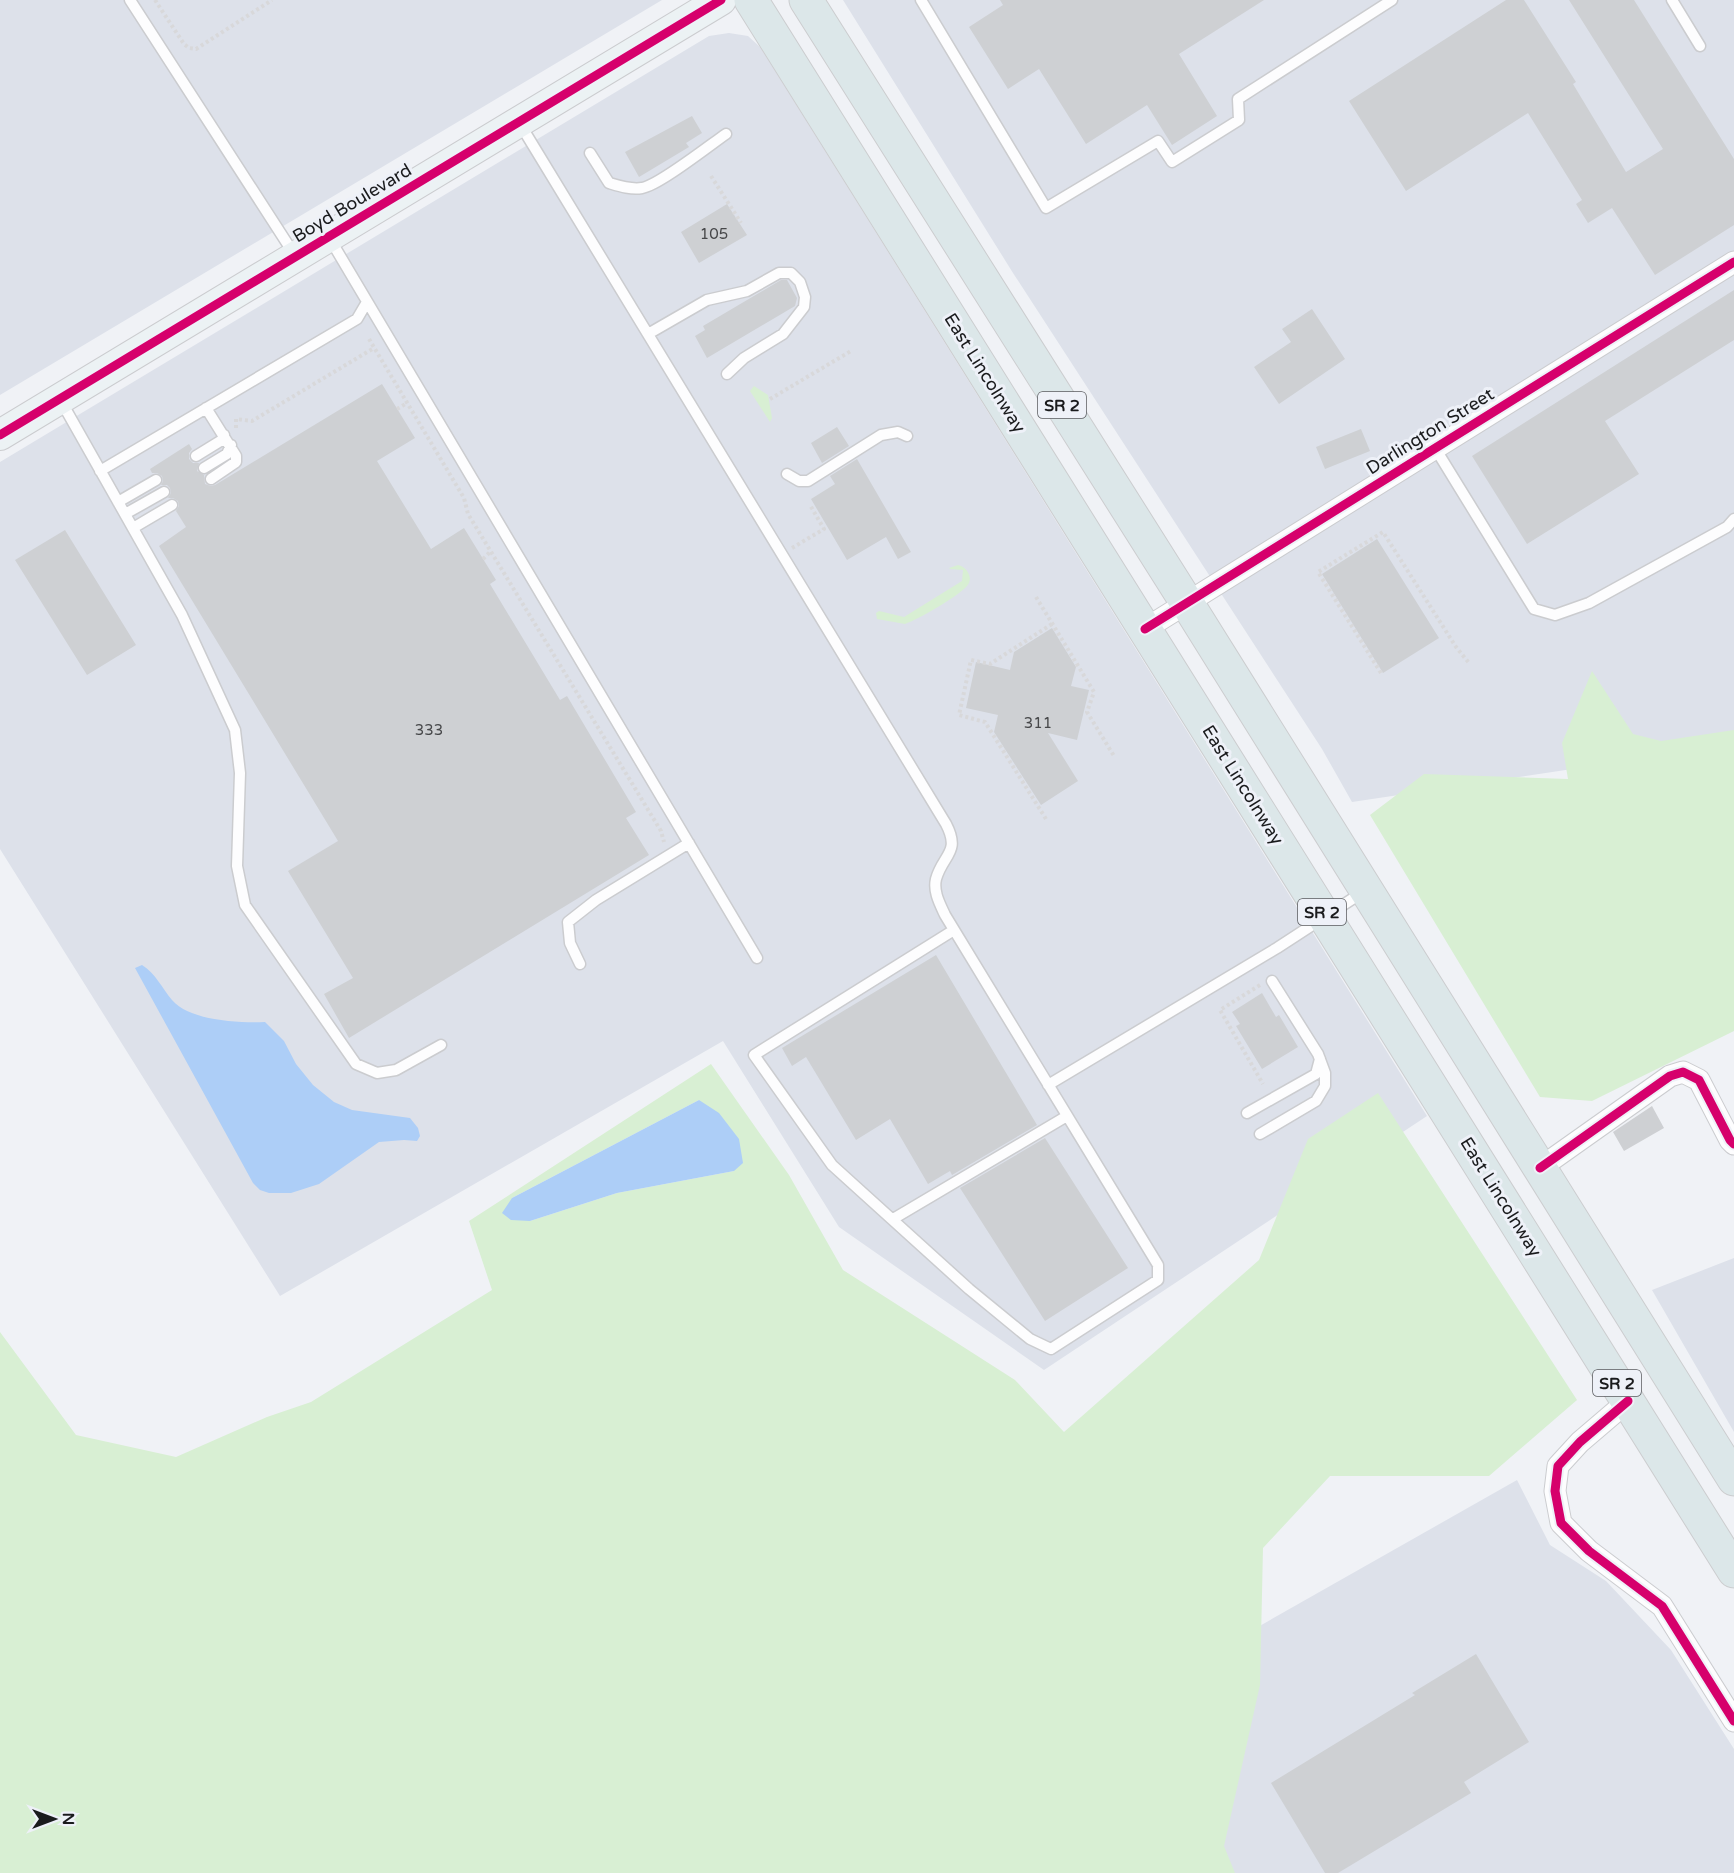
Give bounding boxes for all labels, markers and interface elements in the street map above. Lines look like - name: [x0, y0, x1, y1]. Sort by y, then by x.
- street label: Boyd Boulevard: [288, 159, 416, 247]
- house number: 105: [700, 225, 728, 243]
- street label: East Lincolnway: [939, 309, 1031, 437]
- street label: Darlington Street: [1362, 383, 1498, 479]
- road number: SR 2: [1038, 392, 1086, 418]
- house number: 311: [1024, 714, 1052, 732]
- house number: 333: [415, 721, 443, 739]
- street label: East Lincolnway: [1197, 721, 1289, 849]
- road number: SR 2: [1298, 899, 1346, 925]
- street label: East Lincolnway: [1455, 1133, 1547, 1261]
- road number: SR 2: [1593, 1370, 1641, 1396]
- north arrow: [24, 1789, 84, 1849]
- text: N: [58, 1813, 78, 1825]

